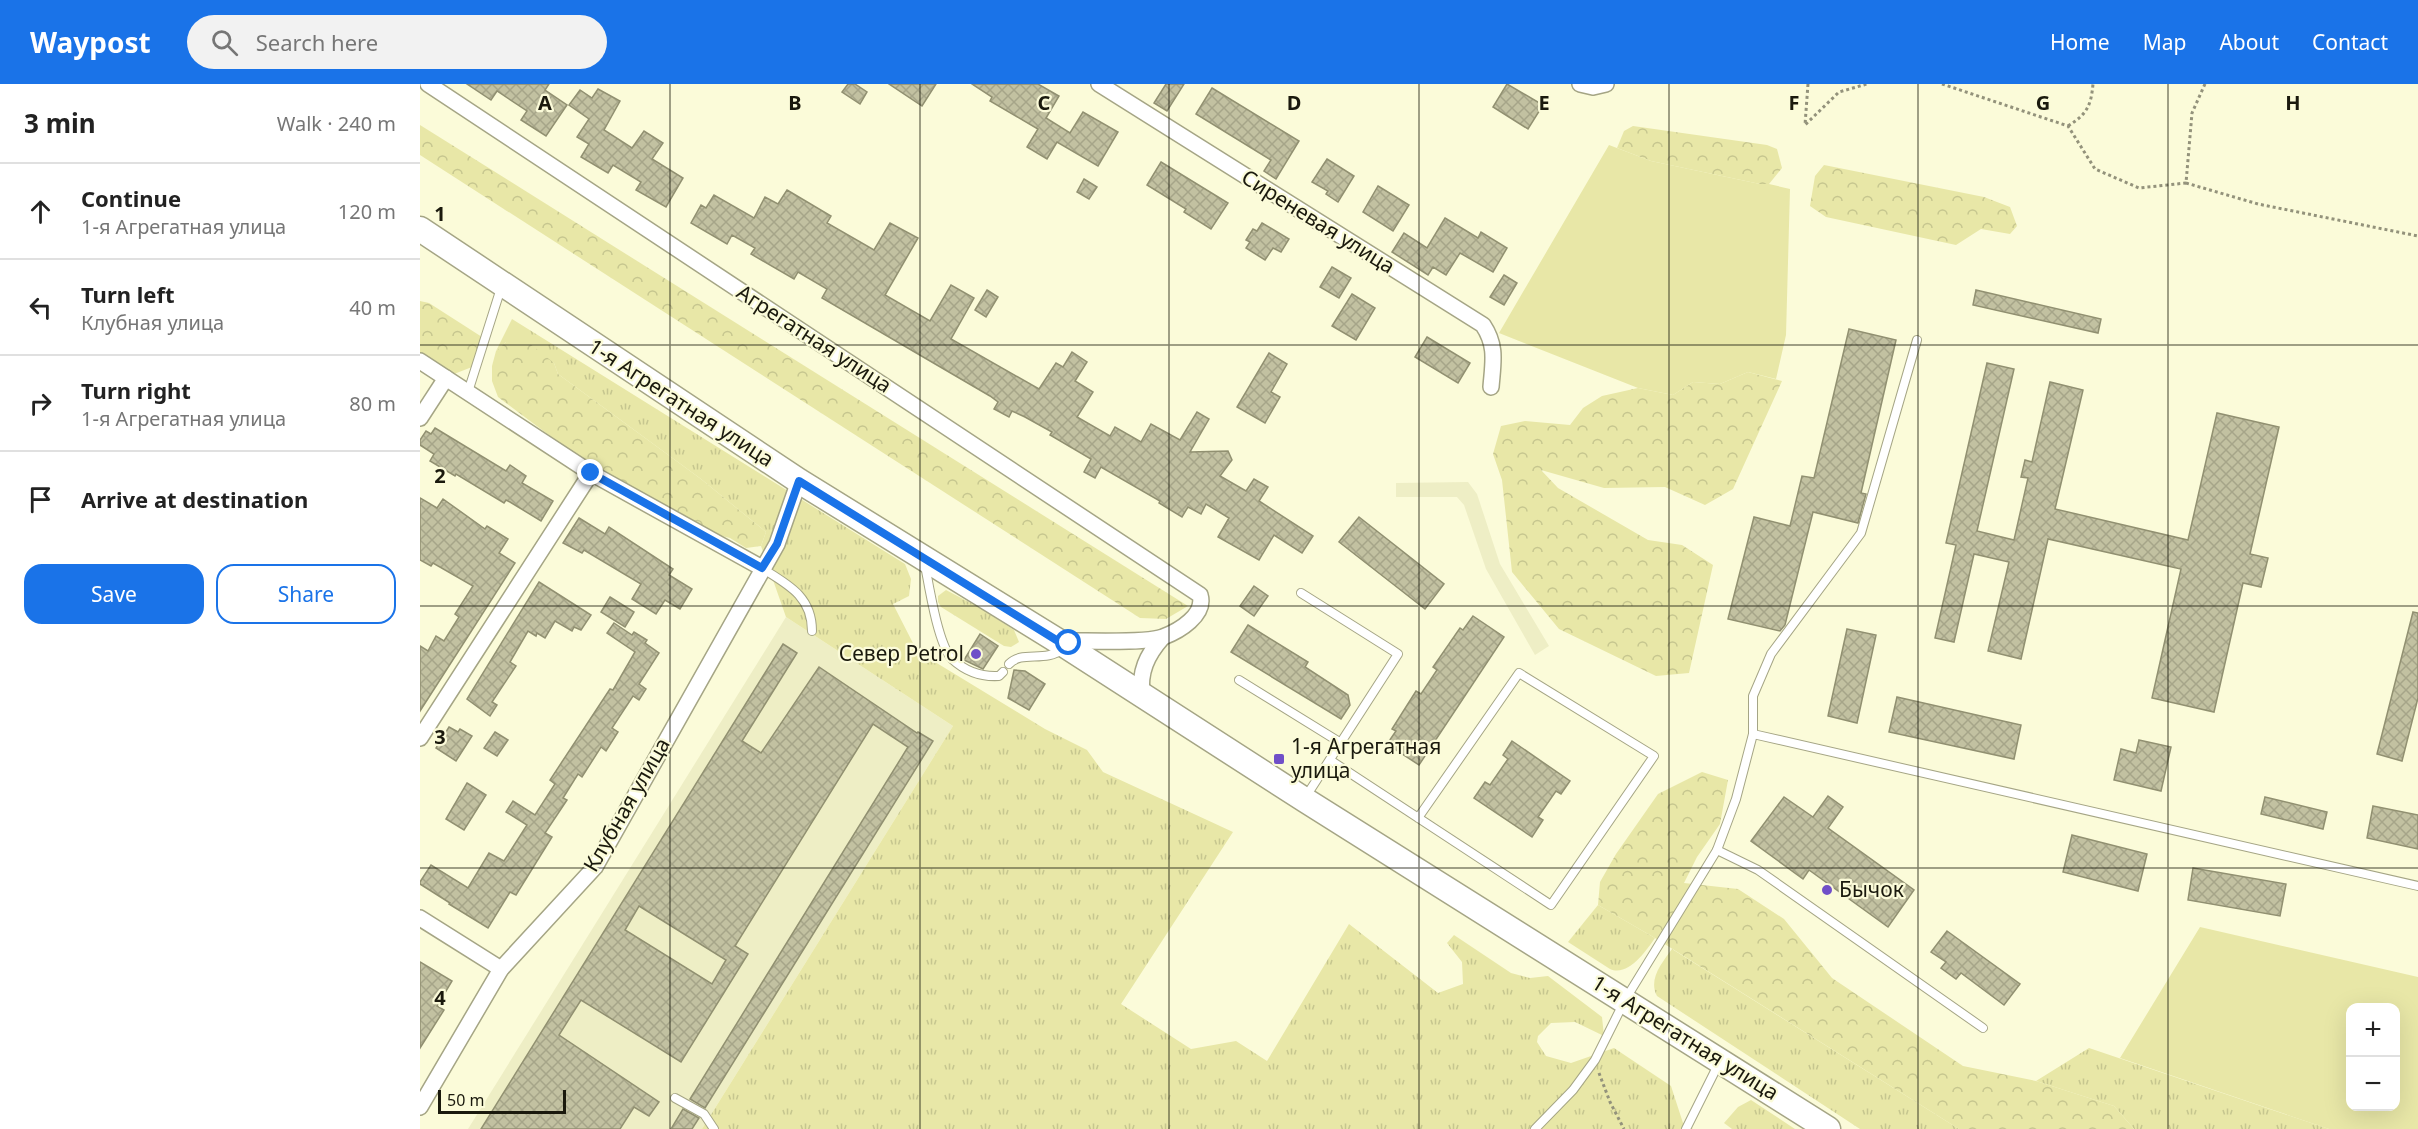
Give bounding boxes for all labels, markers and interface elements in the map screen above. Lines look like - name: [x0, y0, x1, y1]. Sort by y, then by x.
- search box: [187, 15, 607, 69]
- text: Waypost: [30, 23, 151, 61]
- icon: search: [208, 26, 241, 59]
- text: Search here: [256, 27, 378, 57]
- text: Home: [2050, 28, 2110, 56]
- text: Map: [2143, 28, 2186, 56]
- text: About: [2219, 28, 2279, 56]
- text: Contact: [2312, 28, 2388, 56]
- text: A: [538, 89, 552, 116]
- text: B: [788, 89, 802, 116]
- text: C: [1038, 89, 1051, 116]
- text: D: [1287, 89, 1301, 116]
- text: E: [1538, 89, 1550, 116]
- text: F: [1789, 89, 1799, 116]
- text: G: [2036, 89, 2050, 116]
- text: H: [2285, 89, 2301, 116]
- text: 3 min: [24, 105, 96, 141]
- text: Walk · 240 m: [277, 110, 396, 137]
- street label: Сиреневая улица: [1237, 163, 1401, 280]
- text: Continue: [81, 183, 181, 213]
- icon: ahead: [24, 195, 57, 228]
- text: 120 m: [338, 198, 396, 225]
- text: 1: [434, 200, 446, 227]
- text: 1-я Агрегатная улица: [81, 213, 286, 240]
- street label: Агрегатная улица: [732, 278, 897, 399]
- text: Turn left: [81, 279, 175, 309]
- icon: left: [24, 291, 57, 324]
- text: 40 m: [349, 294, 396, 321]
- text: Клубная улица: [81, 309, 224, 336]
- street label: 1-я Агрегатная улица: [584, 332, 779, 473]
- text: Turn right: [81, 375, 191, 405]
- icon: right: [24, 387, 57, 420]
- text: 80 m: [349, 390, 396, 417]
- text: 1-я Агрегатная улица: [81, 405, 286, 432]
- route end: [577, 459, 603, 485]
- text: 2: [434, 462, 446, 489]
- icon: arrive: [24, 483, 57, 516]
- text: Arrive at destination: [81, 484, 308, 514]
- button: Save: [24, 564, 204, 624]
- button: Share: [216, 564, 396, 624]
- route start: [1055, 629, 1081, 655]
- place label: Север Petrol: [839, 639, 964, 667]
- marker: Север Petrol: [969, 647, 983, 661]
- text: 3: [434, 723, 446, 750]
- street label: Клубная улица: [576, 732, 676, 877]
- place label: 1-я Агрегатная улица: [1291, 732, 1441, 784]
- marker: 1-я Агрегатная улица: [1272, 752, 1286, 766]
- place label: Бычок: [1839, 875, 1904, 903]
- marker: Бычок: [1820, 883, 1834, 897]
- street label: 1-я Агрегатная улица: [1587, 968, 1784, 1106]
- text: 4: [434, 984, 446, 1011]
- map controls: [2346, 1003, 2400, 1111]
- button: +: [2346, 1003, 2400, 1057]
- button: −: [2346, 1057, 2400, 1111]
- scale bar: [438, 1087, 566, 1114]
- text: 50 m: [447, 1089, 484, 1111]

